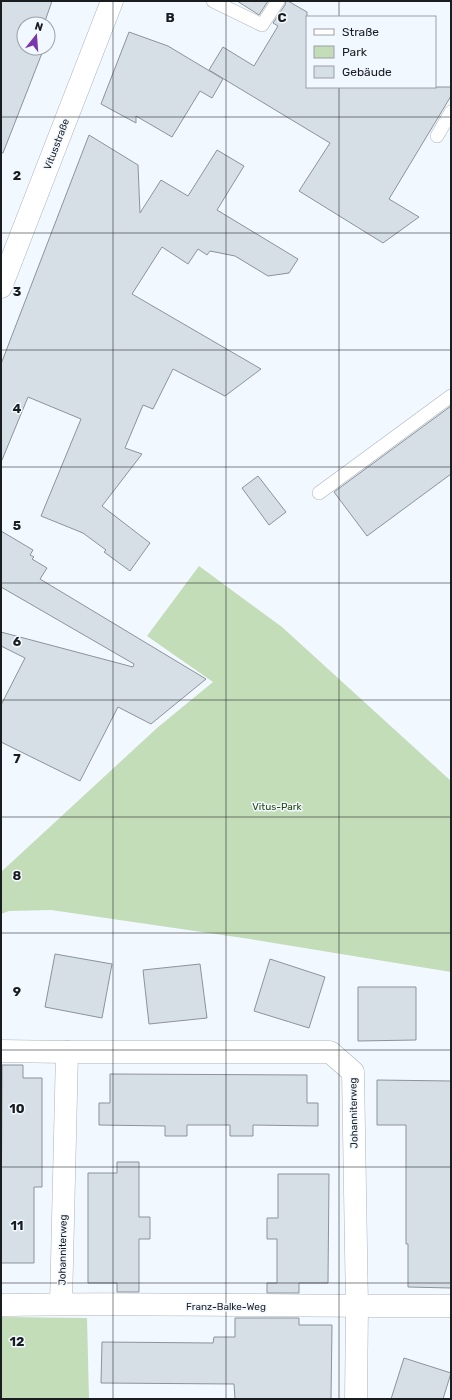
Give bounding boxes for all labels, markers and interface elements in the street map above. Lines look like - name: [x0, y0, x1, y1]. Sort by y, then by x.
- text: B: [165, 10, 175, 25]
- text: C: [277, 10, 287, 25]
- north arrow: [16, 16, 56, 56]
- legend: [306, 16, 436, 88]
- text: N: [33, 20, 45, 34]
- text: Straße: [342, 25, 379, 39]
- text: Park: [342, 45, 368, 59]
- text: Gebäude: [342, 65, 392, 79]
- street label: Vitusstraße: [42, 117, 72, 172]
- text: 2: [13, 168, 21, 183]
- text: 3: [13, 284, 22, 299]
- text: 4: [13, 401, 22, 416]
- text: 5: [13, 518, 21, 533]
- text: 6: [13, 634, 22, 649]
- text: 7: [13, 751, 21, 766]
- park label: Vitus-Park: [252, 801, 303, 813]
- text: 8: [13, 868, 22, 883]
- text: 9: [13, 984, 21, 999]
- street label: Johanniterweg: [347, 1077, 361, 1149]
- text: 10: [9, 1101, 25, 1116]
- street label: Johanniterweg: [56, 1214, 70, 1286]
- text: 11: [11, 1218, 23, 1233]
- street label: Franz-Balke-Weg: [186, 1301, 266, 1313]
- text: 12: [10, 1334, 24, 1349]

